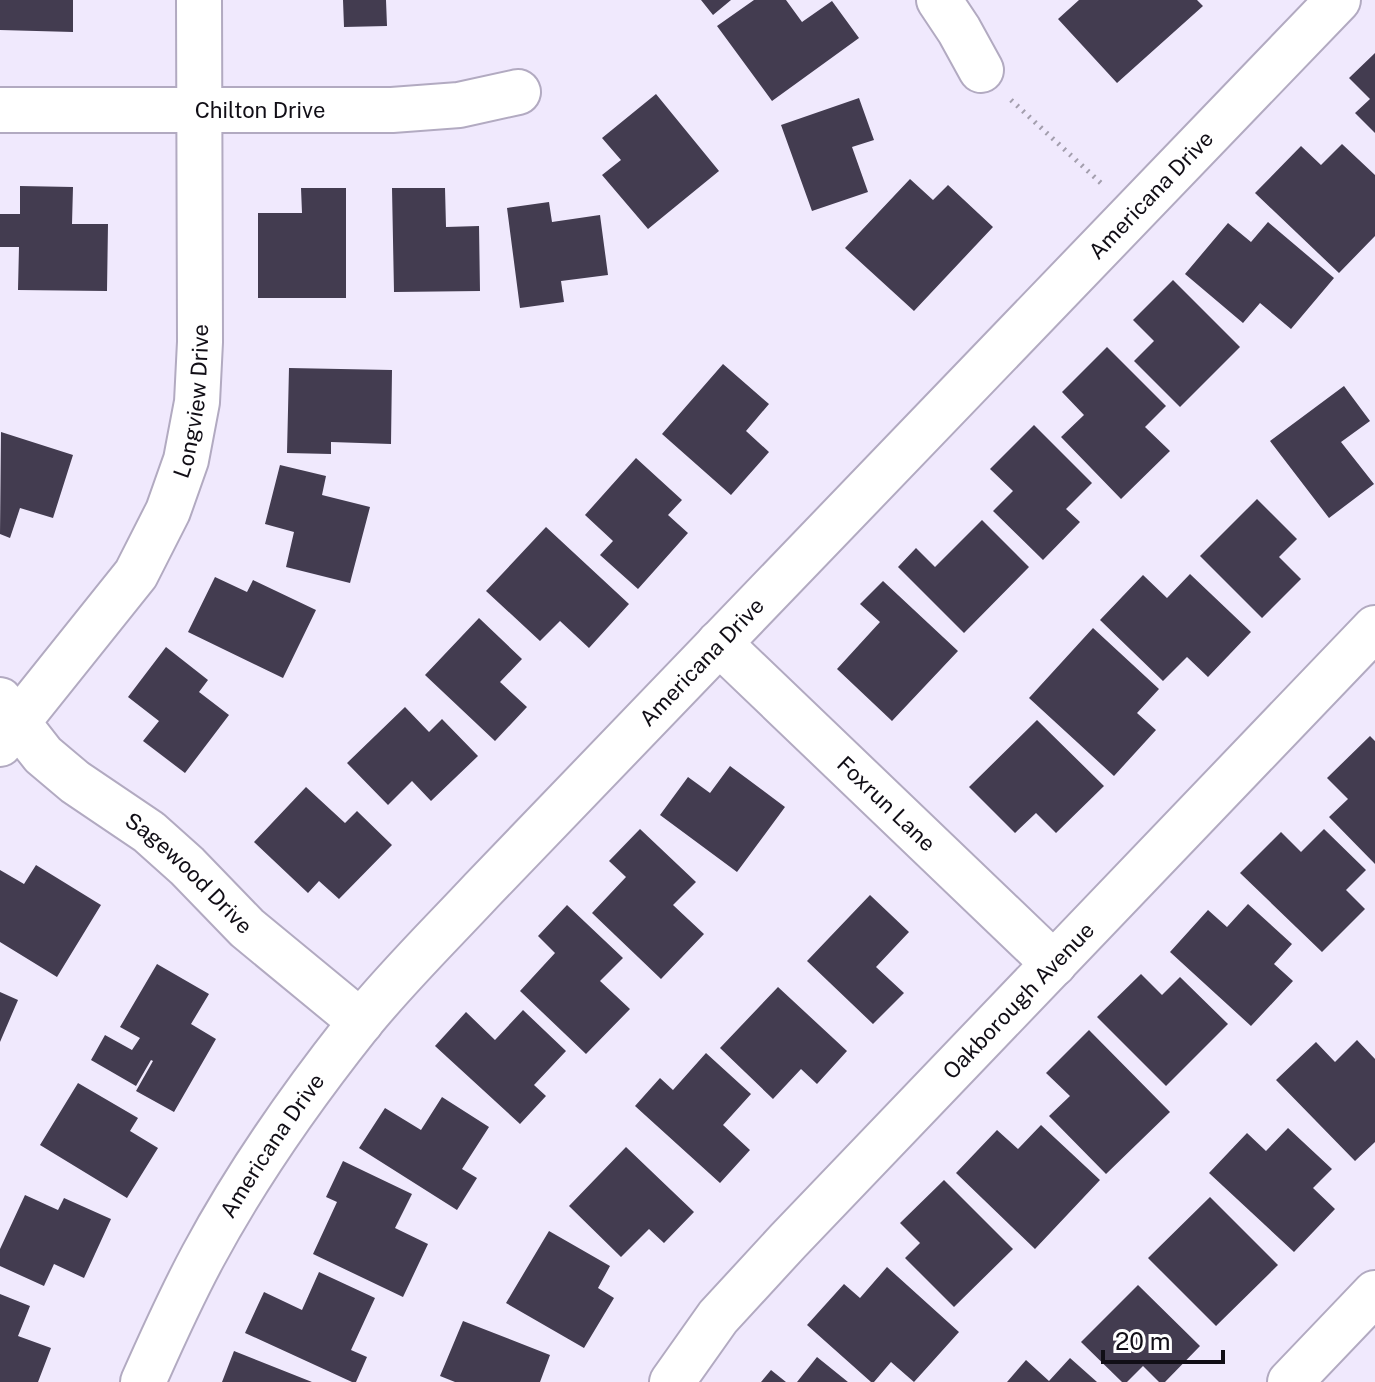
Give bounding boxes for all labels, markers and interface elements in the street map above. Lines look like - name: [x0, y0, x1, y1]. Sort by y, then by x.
- street label: Chilton Drive: [195, 97, 325, 123]
- street label: Americana Drive: [1083, 125, 1218, 264]
- street label: Longview Drive: [168, 324, 213, 481]
- street label: Americana Drive: [634, 592, 769, 731]
- street label: Foxrun Lane: [832, 750, 941, 857]
- street label: Sagewood Drive: [120, 807, 258, 939]
- street label: Oakborough Avenue: [937, 917, 1099, 1084]
- street label: Americana Drive: [215, 1068, 329, 1222]
- scale bar: [1103, 1314, 1223, 1364]
- text: 20 m: [1115, 1327, 1171, 1355]

